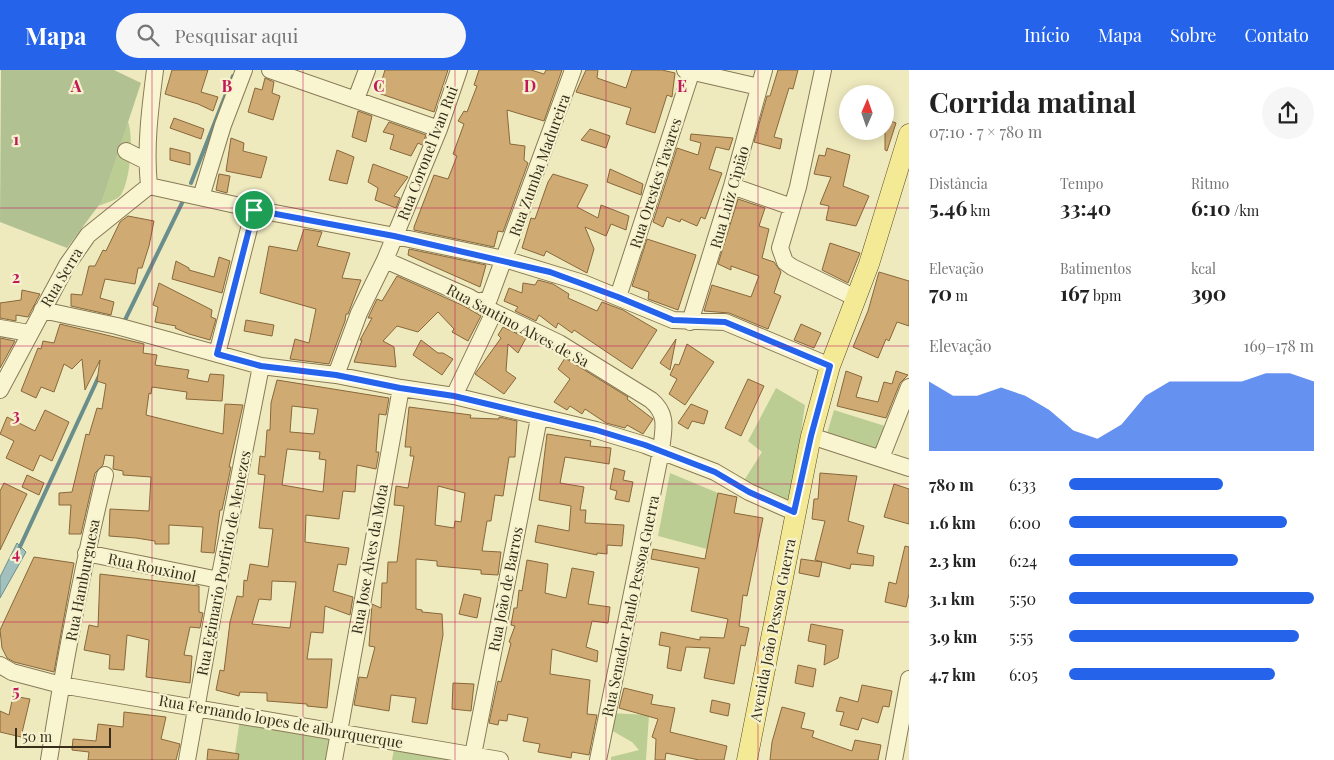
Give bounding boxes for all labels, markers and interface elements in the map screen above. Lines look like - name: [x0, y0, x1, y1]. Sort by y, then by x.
- search box: [116, 13, 466, 58]
- text: Mapa: [25, 19, 86, 51]
- icon: search: [134, 21, 162, 49]
- text: Pesquisar aqui: [174, 22, 298, 48]
- text: Início: [1024, 23, 1070, 47]
- text: Mapa: [1098, 23, 1142, 47]
- text: Sobre: [1170, 23, 1216, 47]
- text: Contato: [1244, 23, 1309, 47]
- text: A: [70, 75, 82, 96]
- text: B: [222, 75, 233, 96]
- text: C: [373, 75, 385, 96]
- text: D: [524, 75, 536, 96]
- text: E: [677, 75, 687, 96]
- street label: Rua Coronel Ivan Rui: [392, 82, 462, 223]
- text: Corrida matinal: [929, 83, 1136, 120]
- north arrow: [839, 85, 894, 140]
- map controls: [839, 85, 894, 140]
- button: share: [1262, 87, 1314, 139]
- street label: Rua Zumba Madureira: [504, 91, 574, 239]
- street label: Rua Orestes Tavares: [624, 115, 686, 251]
- text: 07:10 · 7 × 780 m: [929, 121, 1042, 142]
- text: 1: [13, 128, 19, 149]
- street label: Rua Luiz Cipião: [705, 143, 753, 251]
- text: Distância: [929, 174, 988, 193]
- text: Tempo: [1060, 174, 1103, 193]
- text: Ritmo: [1191, 174, 1229, 193]
- pin: [233, 189, 275, 231]
- text: 5.46: [929, 193, 967, 221]
- text: 33:40: [1060, 193, 1111, 221]
- text: 6:10: [1191, 193, 1230, 221]
- icon: arrive: [240, 196, 268, 224]
- text: km: [967, 201, 990, 220]
- text: /km: [1230, 201, 1259, 220]
- street label: Rua Serra: [35, 243, 87, 310]
- text: Elevação: [929, 259, 984, 278]
- text: Batimentos: [1060, 259, 1132, 278]
- text: kcal: [1191, 259, 1216, 278]
- text: 2: [12, 266, 20, 287]
- text: 70: [929, 278, 952, 306]
- text: 167: [1060, 278, 1089, 306]
- text: 390: [1191, 278, 1226, 306]
- street label: Rua Santino Alves de Sa: [443, 279, 593, 371]
- text: m: [952, 286, 968, 305]
- text: bpm: [1089, 286, 1121, 305]
- text: Elevação: [929, 335, 991, 356]
- text: 169–178 m: [1244, 335, 1314, 356]
- text: 3: [12, 404, 20, 425]
- street label: Rua Egimario Porfirio de Menezes: [191, 449, 255, 677]
- text: 780 m: [929, 474, 974, 495]
- text: 6:33: [1009, 474, 1036, 495]
- street label: Rua Jose Alves da Mota: [346, 482, 392, 636]
- street label: Rua Senador Paulo Pessoa Guerra: [597, 493, 663, 719]
- text: 1.6 km: [929, 512, 976, 533]
- text: 6:00: [1009, 512, 1041, 533]
- street label: Rua Hamburguesa: [60, 517, 104, 643]
- street label: Rua João de Barros: [483, 525, 527, 653]
- street label: Avenida João Pessoa Guerra: [744, 536, 800, 724]
- text: 4: [12, 542, 20, 563]
- street label: Rua Rouxinol: [106, 548, 198, 586]
- text: 2.3 km: [929, 550, 976, 571]
- text: 6:24: [1009, 550, 1037, 571]
- text: 3.1 km: [929, 588, 975, 609]
- text: 5:50: [1009, 588, 1036, 609]
- text: 3.9 km: [929, 626, 977, 647]
- text: 5:55: [1009, 626, 1033, 647]
- text: 4.7 km: [929, 664, 976, 685]
- text: 6:05: [1009, 664, 1038, 685]
- text: 5: [12, 680, 20, 701]
- street label: Rua Fernando lopes de alburquerque: [157, 690, 405, 752]
- scale bar: [15, 725, 111, 748]
- text: 50 m: [22, 727, 52, 746]

